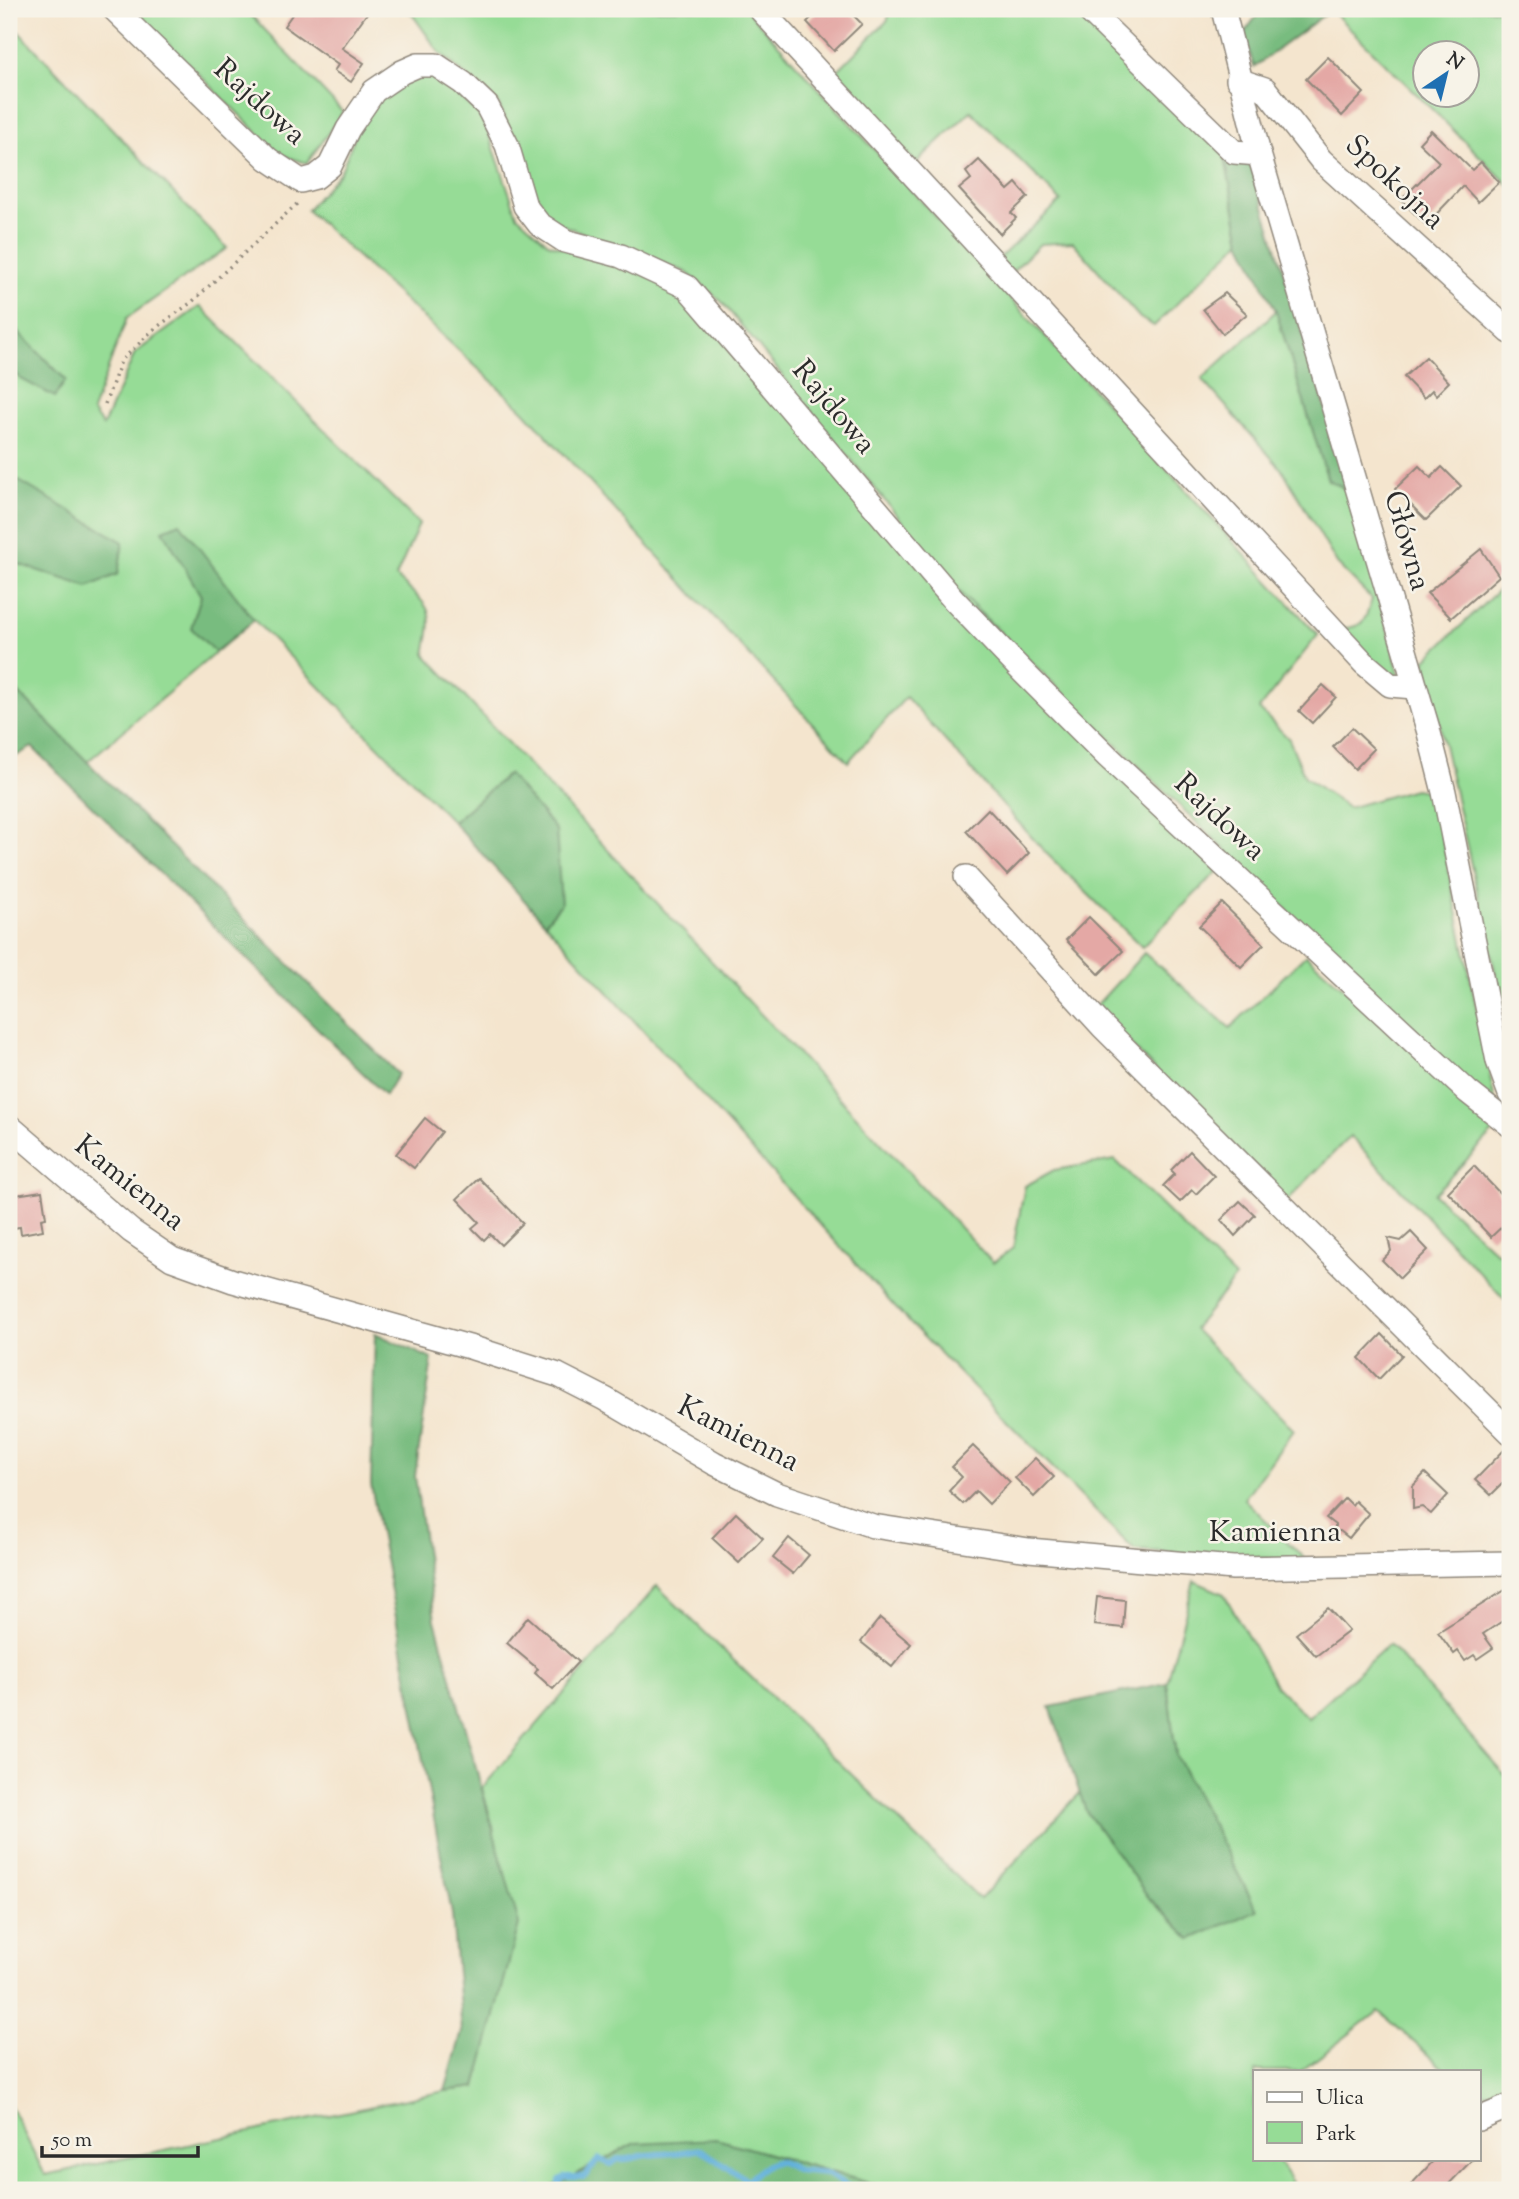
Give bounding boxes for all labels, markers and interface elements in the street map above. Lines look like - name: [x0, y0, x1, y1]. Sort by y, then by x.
- north arrow: [1410, 38, 1480, 108]
- text: N: [1440, 47, 1468, 78]
- street label: Rajdowa: [203, 50, 315, 157]
- street label: Spokojna: [1334, 125, 1454, 241]
- street label: Rajdowa: [781, 351, 886, 465]
- street label: Główna: [1371, 486, 1441, 596]
- street label: Rajdowa: [1163, 764, 1275, 872]
- street label: Kamienna: [64, 1126, 194, 1242]
- street label: Kamienna: [669, 1386, 807, 1484]
- street label: Kamienna: [1209, 1512, 1341, 1555]
- legend: [1253, 2070, 1480, 2160]
- text: Ulica: [1316, 2084, 1364, 2114]
- scale bar: [42, 2115, 198, 2159]
- text: Park: [1316, 2120, 1357, 2150]
- text: 50 m: [51, 2126, 92, 2156]

